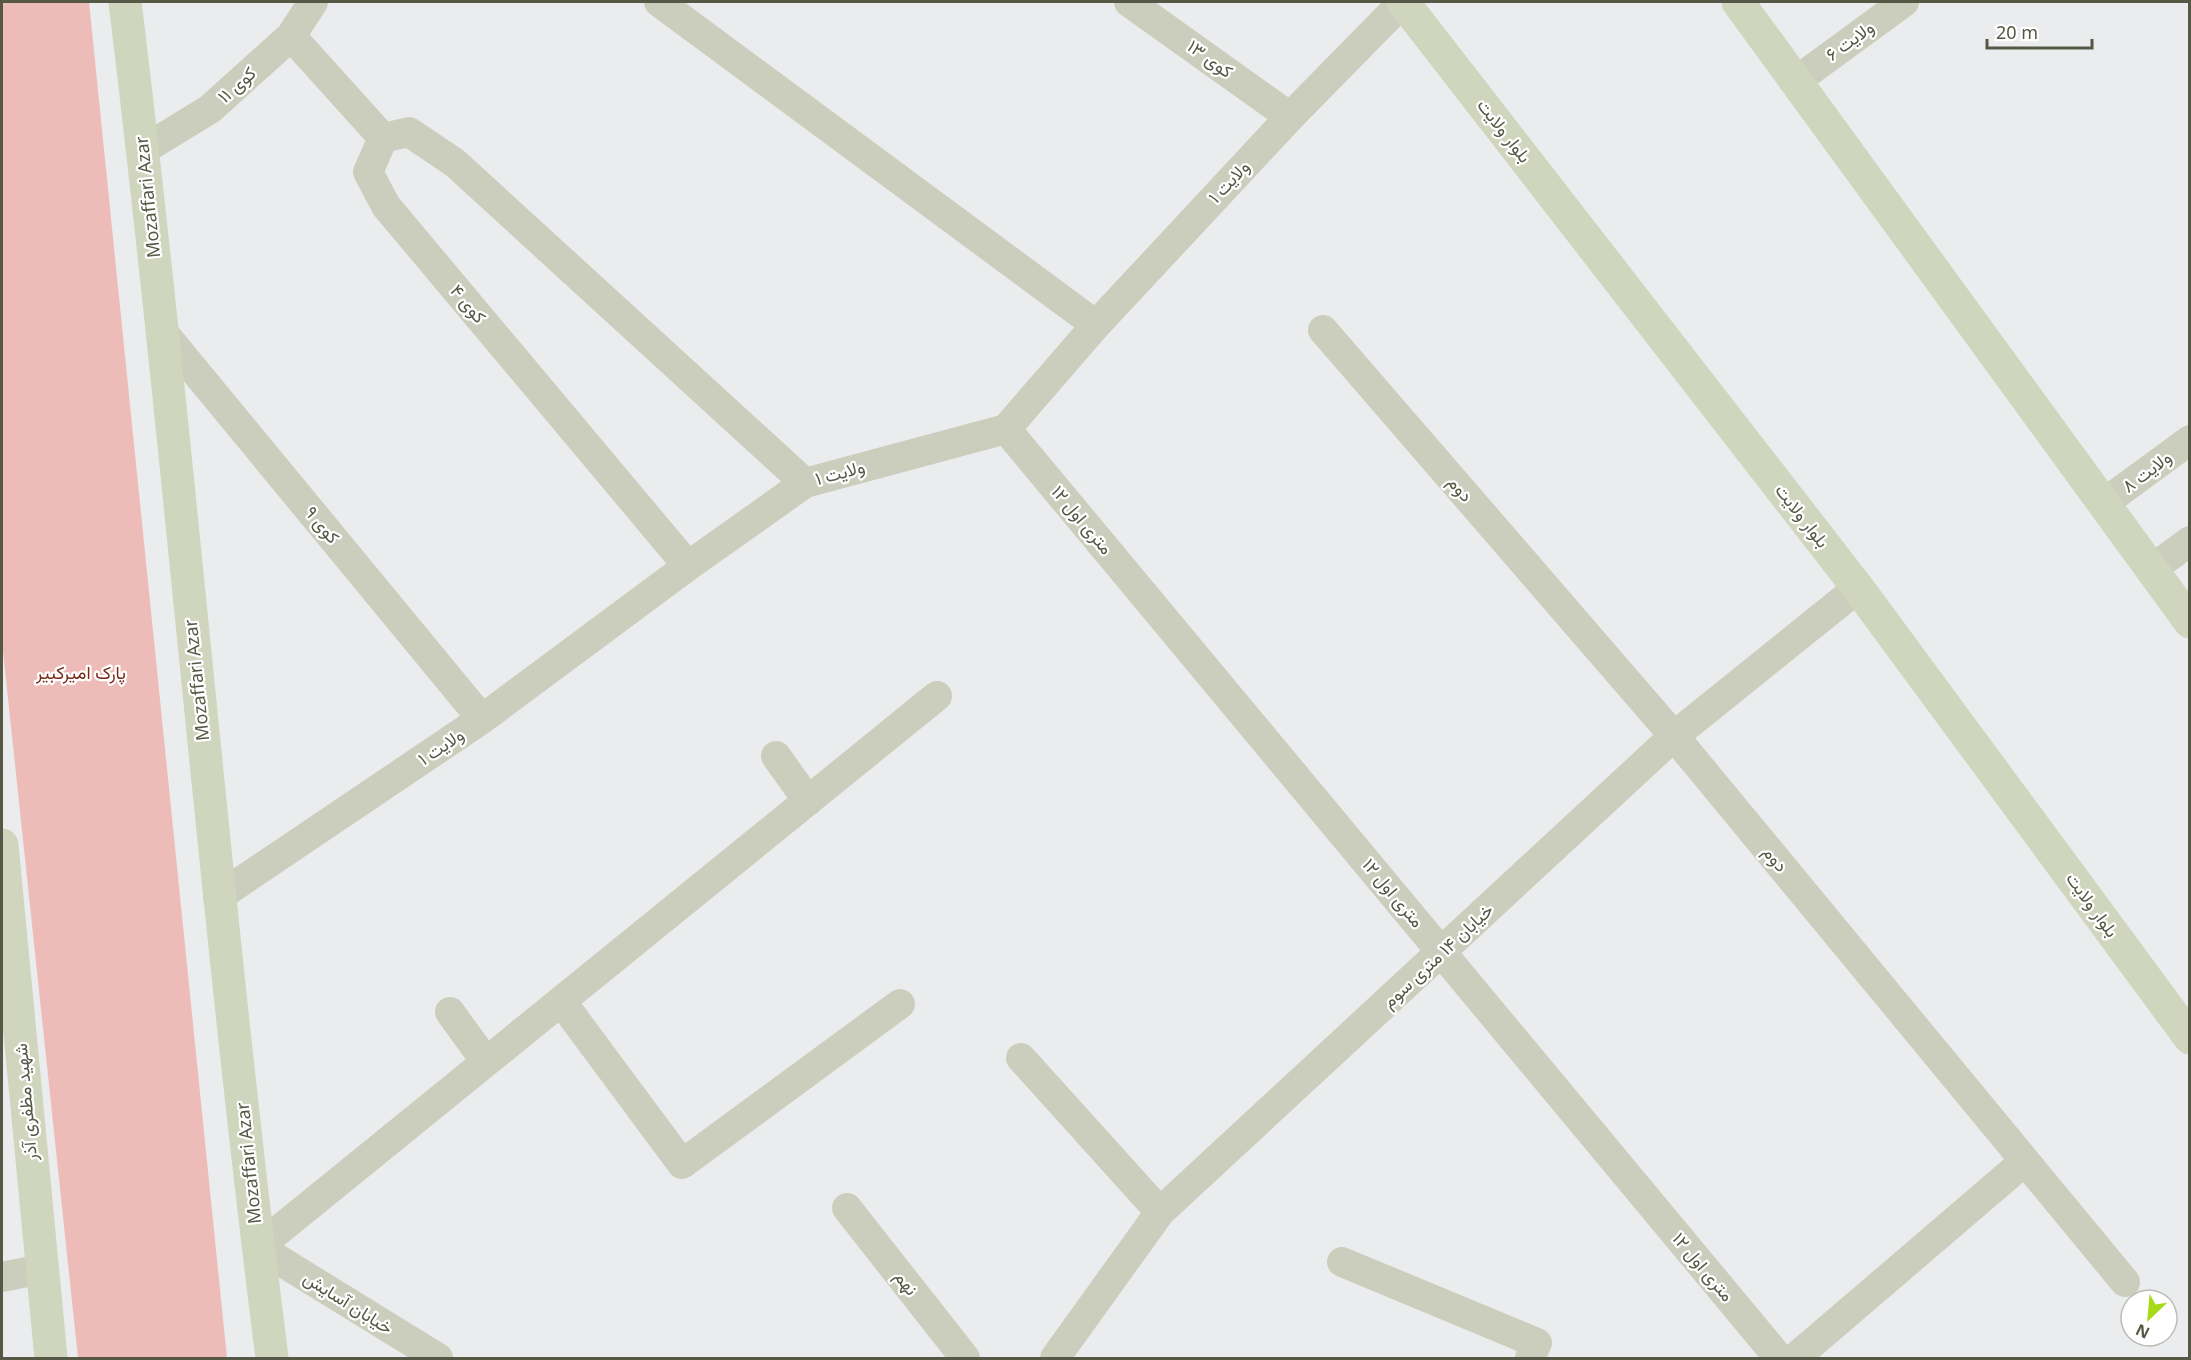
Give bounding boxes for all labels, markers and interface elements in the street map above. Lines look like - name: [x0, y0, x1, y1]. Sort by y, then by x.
- scale bar: [1987, 12, 2092, 50]
- street label: ولایت ۶: [1821, 15, 1878, 66]
- text: 20 m: [1996, 20, 2038, 44]
- street label: کوی ۱۳: [1183, 34, 1238, 83]
- street label: کوی ۱۱: [212, 61, 261, 108]
- street label: بلوار ولایت: [1472, 94, 1537, 167]
- street label: Mozaffari Azar: [129, 134, 165, 259]
- street label: ولایت ۱: [1202, 155, 1254, 208]
- street label: کوی ۴: [446, 279, 492, 328]
- street label: ولایت ۸: [2117, 445, 2176, 498]
- street label: ولایت ۱: [812, 454, 867, 490]
- street label: دوم: [1442, 470, 1479, 507]
- street label: بلوار ولایت: [1770, 479, 1835, 552]
- street label: ۱۲ متری اول: [1047, 480, 1119, 559]
- street label: کوی ۹: [300, 501, 345, 548]
- street label: Mozaffari Azar: [178, 617, 214, 742]
- park label: پارک امیرکبیر: [35, 660, 126, 685]
- street label: ولایت ۱: [413, 722, 468, 770]
- street label: دوم: [1757, 840, 1794, 877]
- street label: ۱۲ متری اول: [1358, 853, 1430, 932]
- street label: بلوار ولایت: [2061, 867, 2124, 942]
- street label: خیابان ۱۴ متری سوم: [1377, 898, 1499, 1014]
- street label: شهید مظفری آذر: [8, 1042, 42, 1163]
- street label: Mozaffari Azar: [230, 1100, 266, 1225]
- street label: ۱۲ متری اول: [1668, 1227, 1740, 1306]
- street label: خیابان آسایش: [299, 1265, 398, 1339]
- street label: نهم: [889, 1265, 924, 1300]
- north arrow: [2119, 1288, 2179, 1348]
- text: N: [2132, 1319, 2153, 1344]

